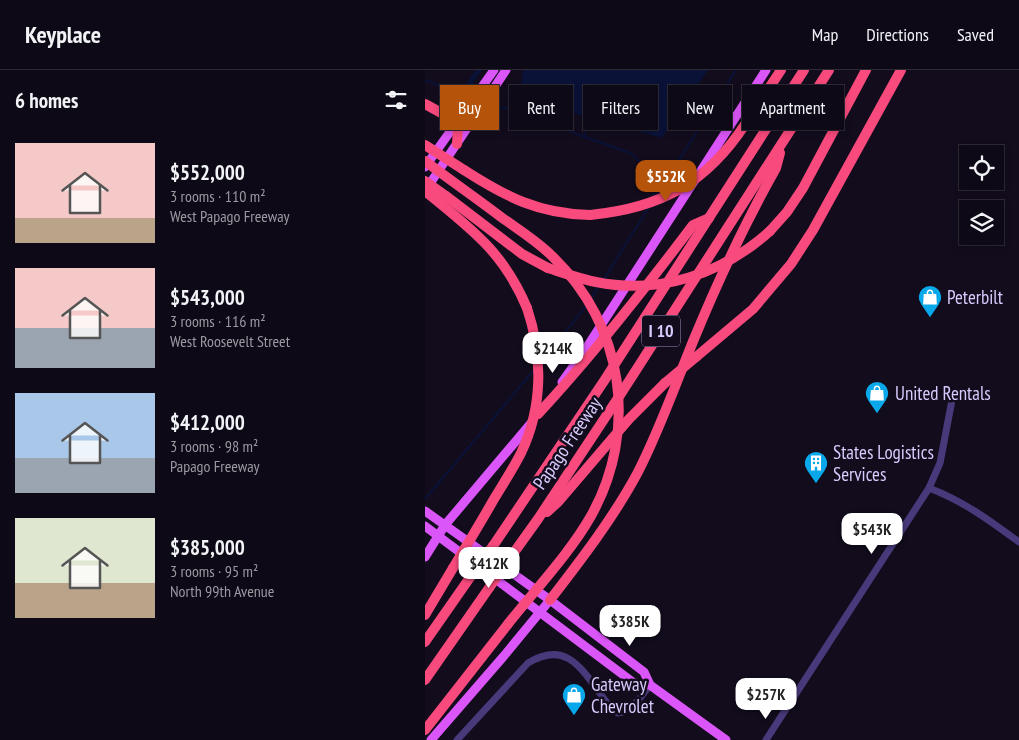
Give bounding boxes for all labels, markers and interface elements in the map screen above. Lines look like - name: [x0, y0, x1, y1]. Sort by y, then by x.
- text: Keyplace: [25, 19, 101, 50]
- text: Map: [812, 23, 838, 46]
- text: Directions: [866, 23, 929, 46]
- text: Saved: [957, 23, 994, 46]
- chip: Buy: [440, 85, 499, 130]
- chip: Rent: [509, 85, 573, 130]
- chip: Filters: [583, 85, 658, 130]
- chip: New: [668, 85, 732, 130]
- chip: Apartment: [742, 85, 844, 130]
- icon: filters: [382, 86, 410, 114]
- text: 6 homes: [15, 87, 78, 114]
- map controls: [959, 145, 1004, 245]
- button: locate: [959, 145, 1004, 190]
- text: $552,000: [170, 159, 245, 186]
- pin: $552K: [631, 160, 701, 202]
- icon: home: [55, 163, 115, 223]
- text: $552K: [647, 166, 685, 186]
- text: 3 rooms · 110 m²: [170, 186, 266, 206]
- button: layers: [959, 200, 1004, 245]
- text: West Papago Freeway: [170, 206, 290, 226]
- text: $543,000: [170, 284, 245, 311]
- shop icon: Peterbilt: [917, 284, 943, 318]
- place label: Peterbilt: [947, 285, 1004, 309]
- icon: home: [55, 288, 115, 348]
- text: 3 rooms · 116 m²: [170, 311, 266, 331]
- road number: I 10: [642, 316, 680, 346]
- text: West Roosevelt Street: [170, 331, 290, 351]
- pin: $214K: [518, 332, 588, 374]
- text: $214K: [534, 338, 572, 358]
- shop icon: United Rentals: [864, 380, 890, 414]
- place label: United Rentals: [895, 381, 991, 405]
- street label: Papago Freeway: [527, 391, 607, 494]
- text: $412,000: [170, 409, 245, 436]
- icon: home: [55, 413, 115, 473]
- text: 3 rooms · 98 m²: [170, 436, 258, 456]
- place label: States Logistics Services: [833, 440, 934, 486]
- building icon: States Logistics Services: [803, 450, 829, 484]
- text: Papago Freeway: [170, 456, 260, 476]
- pin: $543K: [837, 512, 907, 555]
- text: $543K: [853, 519, 891, 539]
- text: $385,000: [170, 534, 245, 561]
- icon: home: [55, 538, 115, 598]
- pin: $412K: [454, 546, 524, 589]
- text: $412K: [470, 553, 508, 573]
- text: 3 rooms · 95 m²: [170, 561, 258, 581]
- text: North 99th Avenue: [170, 581, 274, 601]
- pin: $385K: [595, 604, 665, 647]
- text: $385K: [611, 611, 649, 631]
- place label: Gateway Chevrolet: [591, 672, 655, 718]
- pin: $257K: [731, 678, 801, 720]
- shop icon: Gateway Chevrolet: [561, 682, 587, 716]
- text: $257K: [747, 684, 785, 704]

